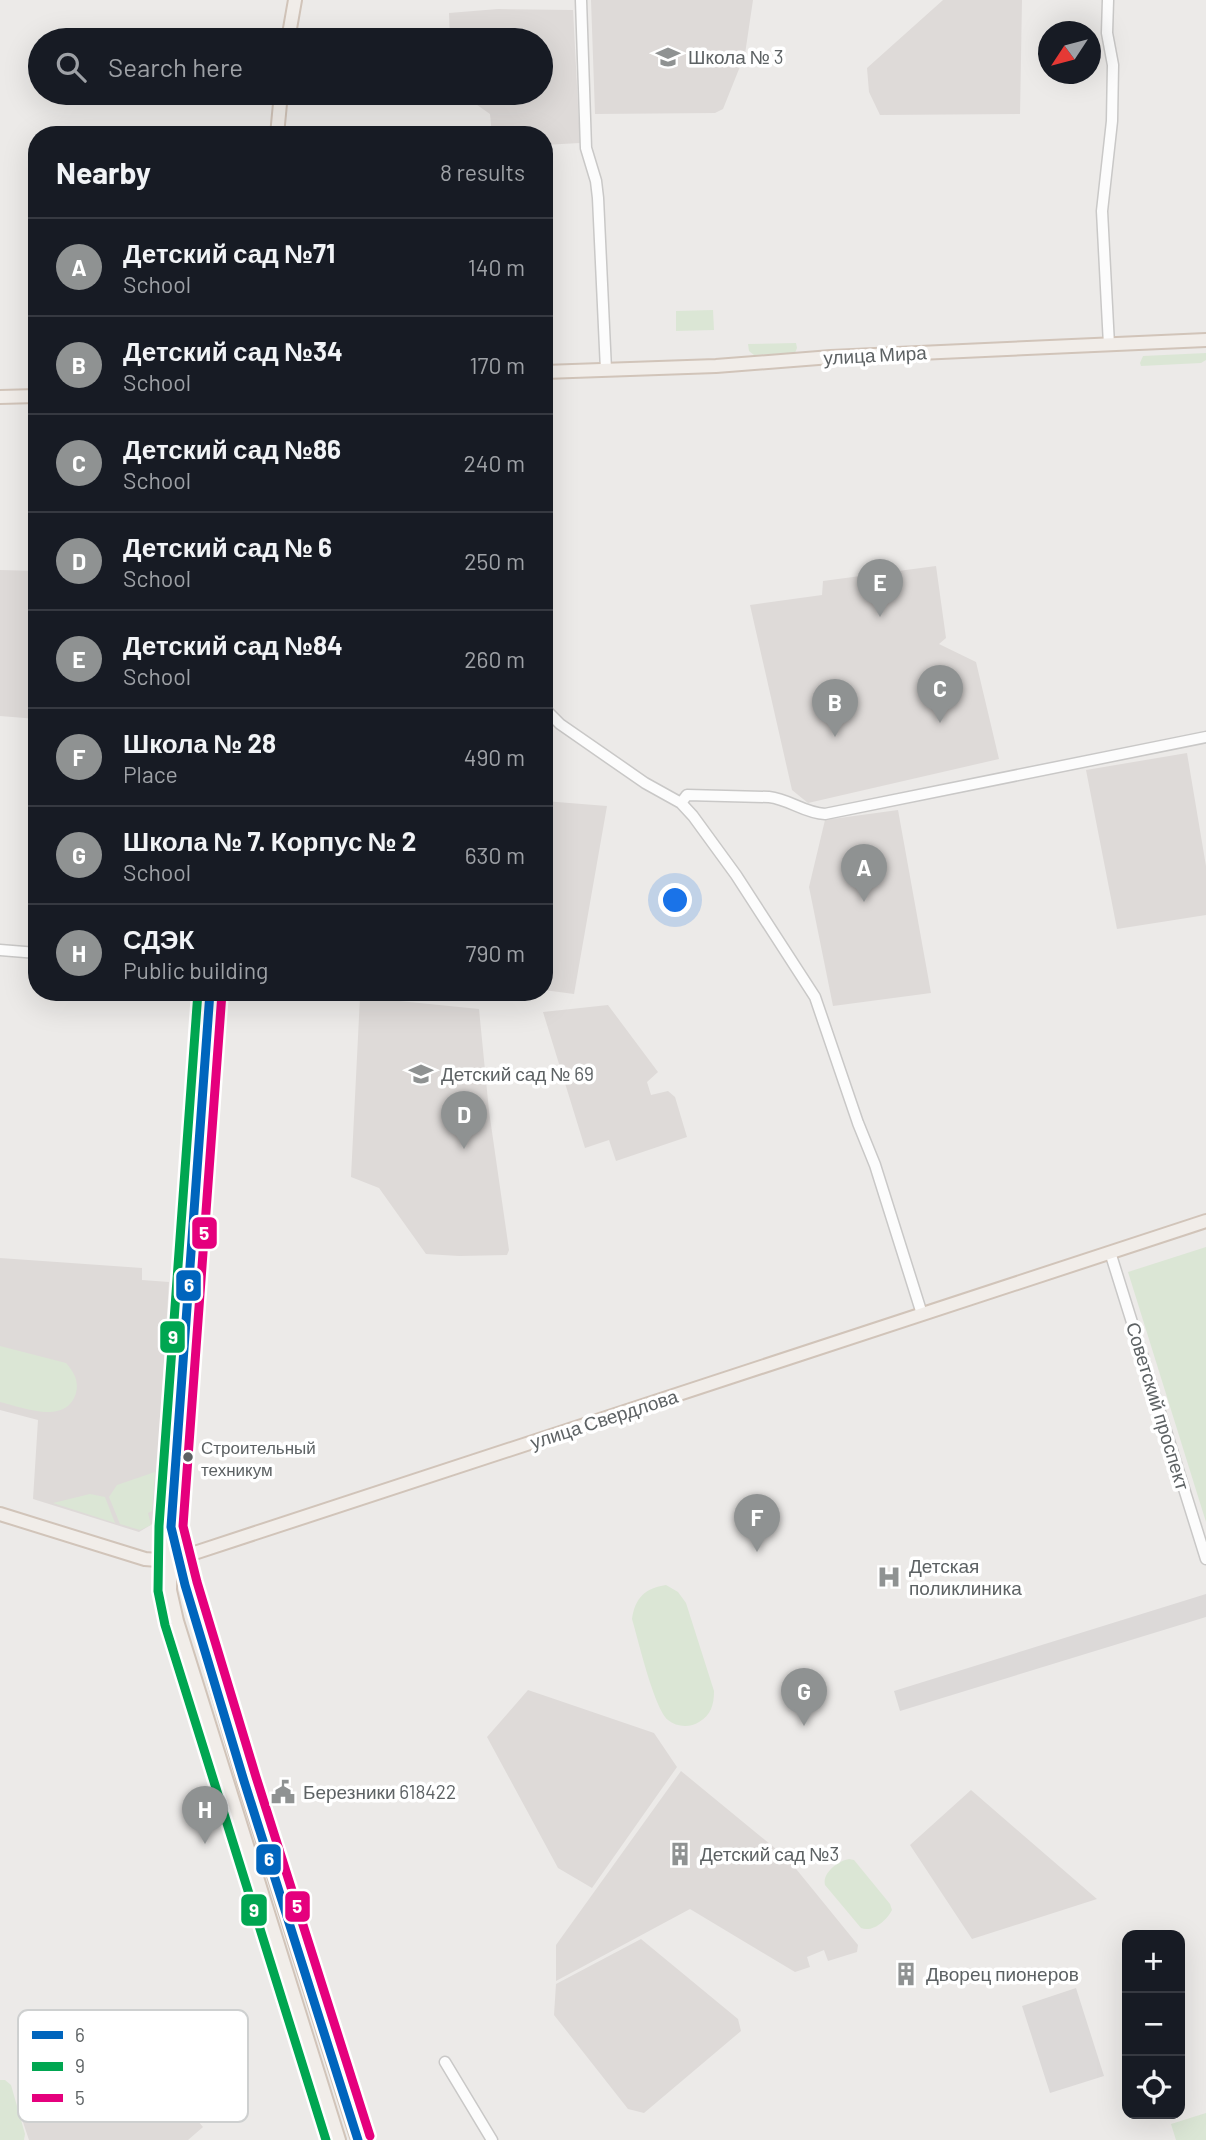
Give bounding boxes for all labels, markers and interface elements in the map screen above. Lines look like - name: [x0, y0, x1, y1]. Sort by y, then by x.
- north arrow: [1038, 21, 1101, 84]
- search box: [28, 28, 553, 105]
- school or university icon: Школа № 3: [654, 43, 682, 71]
- place label: Школа № 3: [688, 45, 784, 68]
- icon: search: [52, 48, 90, 86]
- text: Search here: [108, 51, 243, 82]
- text: Nearby: [56, 154, 151, 190]
- text: 8 results: [440, 158, 525, 186]
- text: Детский сад №71: [123, 237, 335, 268]
- text: A: [71, 253, 87, 281]
- text: 140 m: [468, 253, 525, 281]
- text: School: [123, 270, 191, 298]
- text: Детский сад №34: [123, 335, 343, 366]
- street label: улица Мира: [823, 340, 928, 369]
- text: B: [72, 351, 86, 379]
- text: 170 m: [469, 351, 525, 379]
- text: School: [123, 368, 191, 396]
- text: Детский сад №86: [123, 433, 341, 464]
- text: C: [72, 449, 86, 477]
- text: 240 m: [463, 449, 525, 477]
- text: School: [123, 466, 191, 494]
- text: Детский сад № 6: [123, 531, 332, 562]
- text: D: [72, 547, 86, 575]
- text: 250 m: [464, 547, 525, 575]
- pin: E: [857, 559, 903, 617]
- text: School: [123, 564, 191, 592]
- text: Детский сад №84: [123, 629, 343, 660]
- text: E: [72, 645, 86, 673]
- text: 260 m: [464, 645, 525, 673]
- text: School: [123, 662, 191, 690]
- pin: C: [917, 665, 963, 723]
- pin: B: [812, 679, 858, 737]
- text: Школа № 28: [123, 727, 276, 758]
- text: F: [73, 743, 85, 771]
- text: 490 m: [464, 743, 525, 771]
- text: Place: [123, 760, 178, 788]
- text: Школа № 7. Корпус № 2: [123, 825, 416, 856]
- text: G: [72, 841, 86, 869]
- text: 630 m: [465, 841, 525, 869]
- pin: A: [841, 844, 887, 902]
- text: School: [123, 858, 191, 886]
- your location: [658, 883, 692, 917]
- text: СДЭК: [123, 923, 194, 954]
- text: H: [72, 939, 86, 967]
- text: 790 m: [466, 939, 525, 967]
- text: Public building: [123, 956, 268, 984]
- school or university icon: Детский сад № 69: [407, 1060, 435, 1088]
- place label: Детский сад № 69: [441, 1062, 594, 1085]
- pin: D: [441, 1091, 487, 1149]
- line badge: 5: [191, 1216, 218, 1250]
- text: 5: [199, 1221, 209, 1244]
- line badge: 6: [175, 1269, 202, 1302]
- text: 6: [184, 1273, 194, 1296]
- street label: Советский проспект: [1122, 1319, 1195, 1493]
- line badge: 9: [159, 1320, 186, 1354]
- text: 9: [168, 1325, 178, 1348]
- street label: улица Свердлова: [527, 1384, 681, 1453]
- place label: Строительный техникум: [201, 1437, 316, 1479]
- marker: Строительный техникум: [181, 1450, 195, 1464]
- pin: F: [734, 1494, 780, 1552]
- place label: Детская поликлиника: [909, 1554, 1022, 1599]
- hospital icon: Детская поликлиника: [875, 1563, 903, 1591]
- pin: G: [781, 1668, 827, 1726]
- public building icon: Березники 618422: [269, 1778, 297, 1806]
- place label: Березники 618422: [303, 1780, 456, 1803]
- pin: H: [182, 1786, 228, 1844]
- building icon: Детский сад №3: [666, 1840, 694, 1868]
- place label: Детский сад №3: [700, 1842, 839, 1865]
- line badge: 6: [255, 1843, 282, 1876]
- text: 6: [264, 1847, 274, 1870]
- line badge: 5: [284, 1890, 311, 1923]
- line badge: 9: [240, 1893, 268, 1927]
- text: 5: [292, 1894, 302, 1917]
- text: 9: [249, 1898, 259, 1921]
- map controls: [1122, 1930, 1185, 2119]
- button: +: [1122, 1930, 1185, 1993]
- building icon: Дворец пионеров: [892, 1960, 920, 1988]
- place label: Дворец пионеров: [926, 1962, 1079, 1985]
- button: −: [1122, 1993, 1185, 2056]
- legend: [18, 2010, 248, 2122]
- text: 6: [75, 2023, 85, 2046]
- text: 9: [75, 2054, 85, 2077]
- button: locate: [1122, 2056, 1185, 2119]
- text: 5: [75, 2086, 85, 2109]

